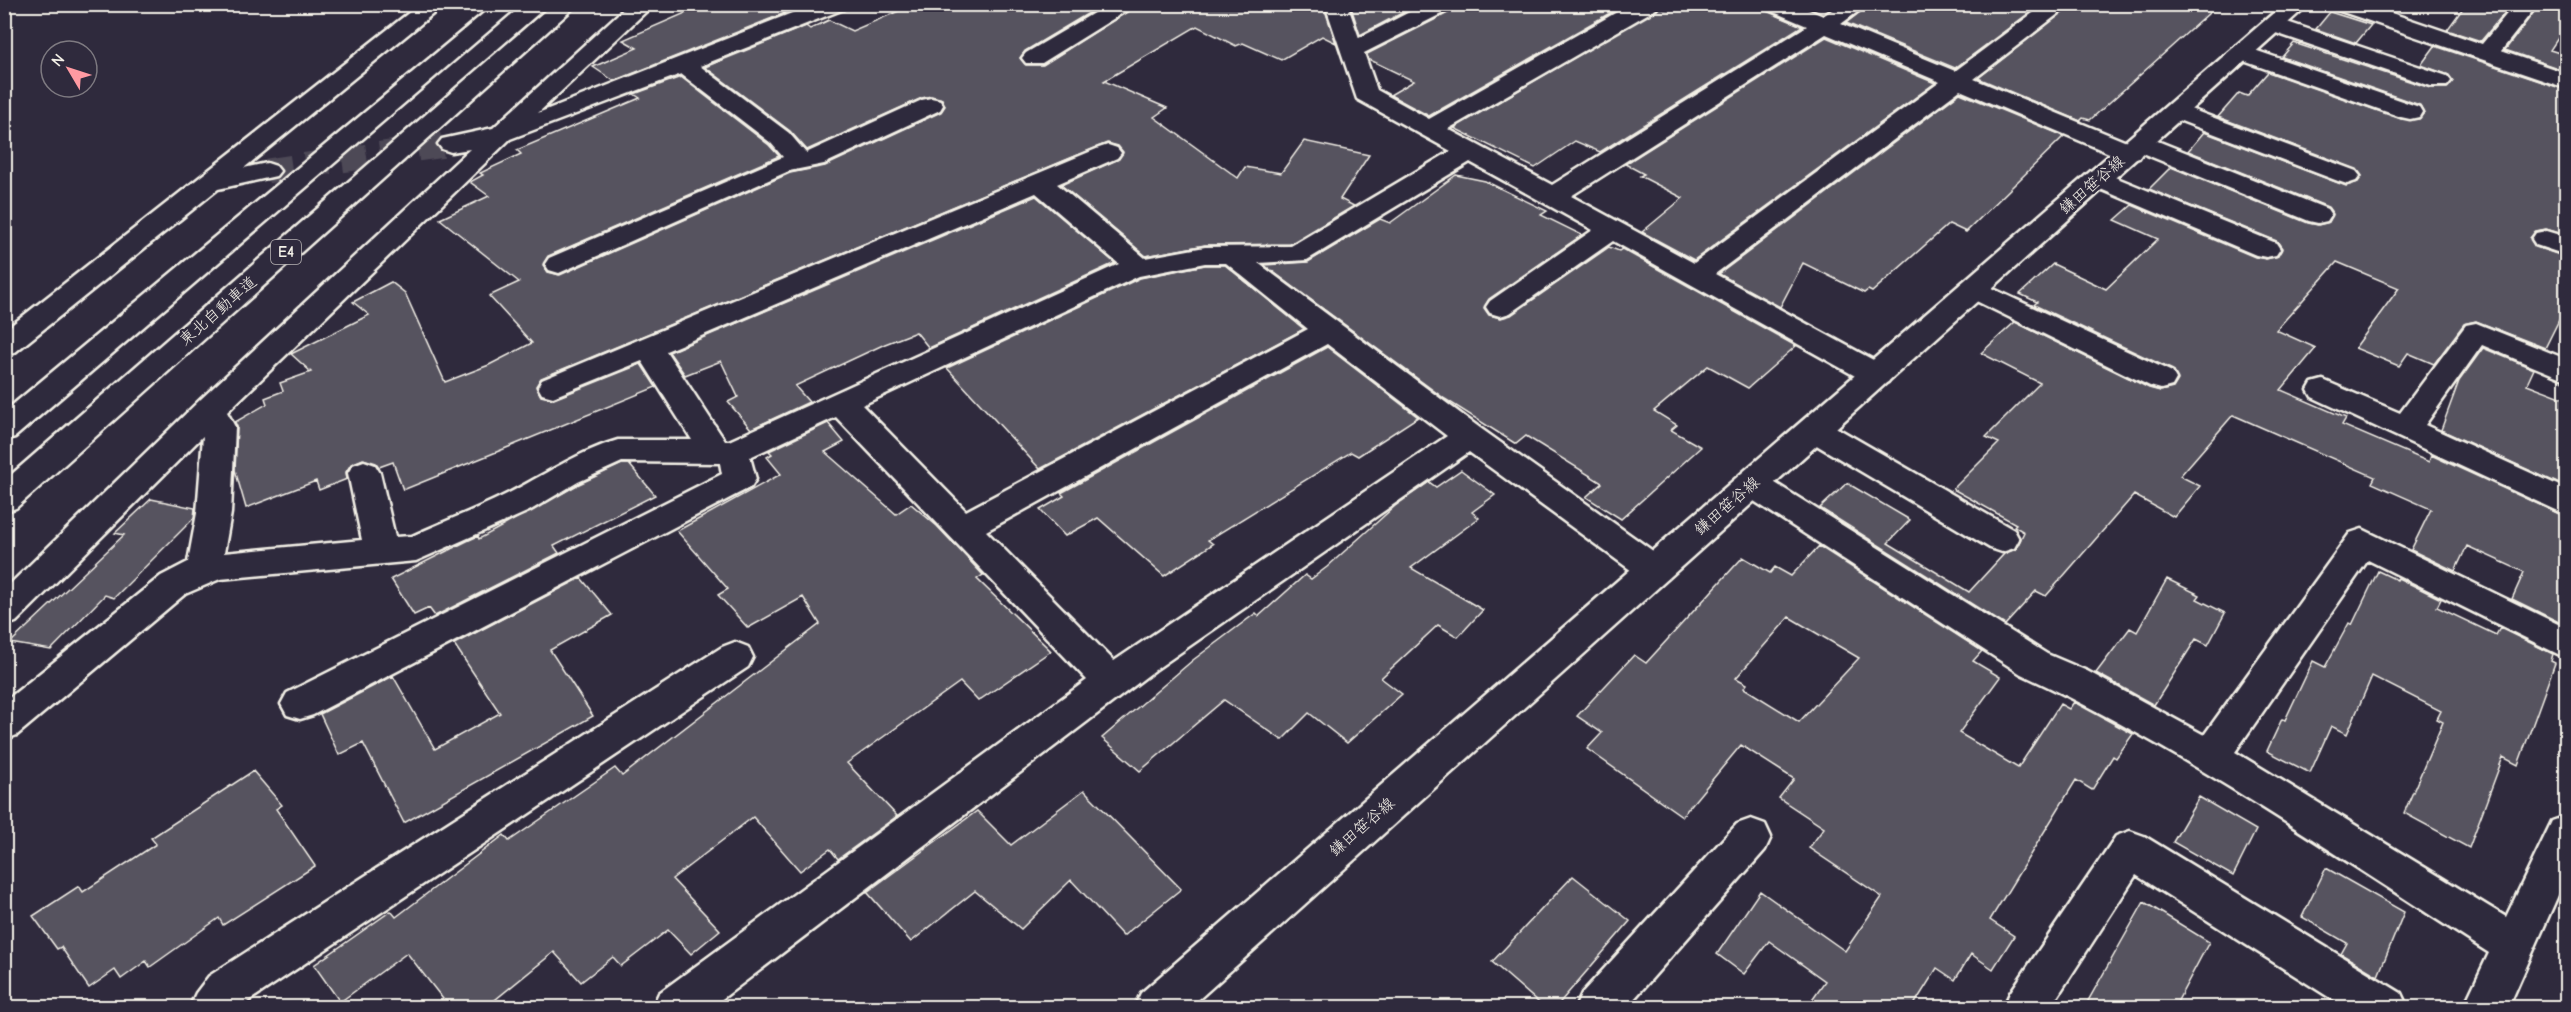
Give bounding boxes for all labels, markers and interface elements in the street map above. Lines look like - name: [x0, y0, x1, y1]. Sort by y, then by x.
- north arrow: [39, 39, 99, 99]
- text: N: [48, 50, 68, 70]
- street label: 鎌田笹谷線: [2056, 152, 2128, 218]
- road number: E4: [271, 240, 301, 264]
- street label: 東北自動車道: [176, 273, 260, 349]
- street label: 鎌田笹谷線: [1691, 473, 1763, 539]
- street label: 鎌田笹谷線: [1326, 794, 1398, 860]

